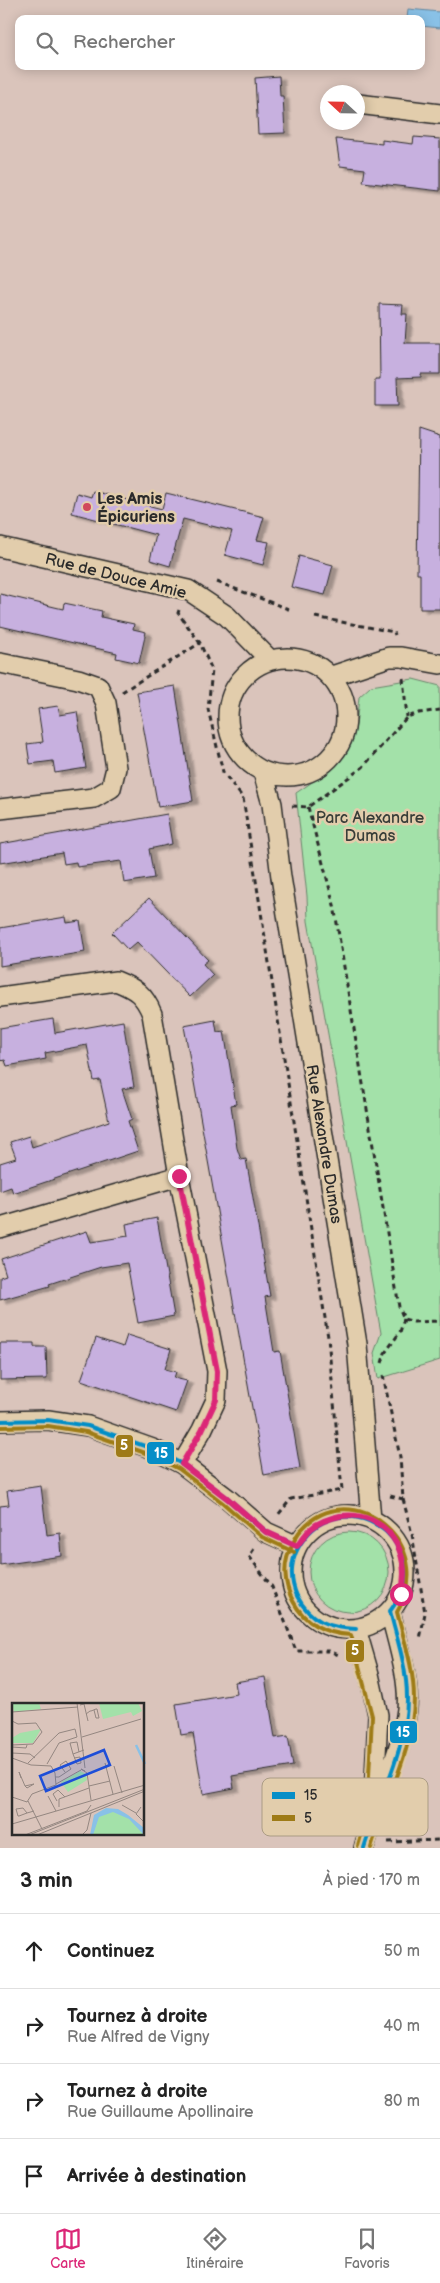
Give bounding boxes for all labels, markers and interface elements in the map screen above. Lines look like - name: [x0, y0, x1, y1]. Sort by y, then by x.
- search box: [15, 15, 425, 70]
- icon: search: [33, 29, 61, 57]
- text: Rechercher: [73, 31, 175, 54]
- north arrow: [320, 85, 365, 130]
- place label: Les Amis Épicuriens: [97, 490, 175, 527]
- marker: Les Amis Épicuriens: [81, 501, 93, 513]
- street label: Rue de Douce Amie: [43, 550, 189, 603]
- park label: Parc Alexandre Dumas: [316, 809, 425, 846]
- street label: Rue Alexandre Dumas: [302, 1063, 345, 1225]
- route end: [168, 1165, 191, 1188]
- line badge: 5: [115, 1434, 134, 1458]
- text: 5: [120, 1437, 128, 1454]
- line badge: 15: [146, 1441, 175, 1465]
- text: 15: [154, 1445, 168, 1462]
- route start: [390, 1583, 413, 1606]
- line badge: 5: [345, 1639, 365, 1663]
- text: 5: [351, 1642, 359, 1659]
- inset map: [12, 1703, 145, 1836]
- line badge: 15: [389, 1720, 418, 1744]
- text: 15: [396, 1724, 410, 1741]
- legend: [262, 1778, 428, 1836]
- text: 15: [304, 1787, 317, 1804]
- text: 5: [304, 1810, 312, 1827]
- text: 3 min: [20, 1868, 73, 1893]
- text: À pied · 170 m: [323, 1871, 420, 1890]
- icon: ahead: [20, 1937, 48, 1965]
- text: Continuez: [67, 1940, 154, 1963]
- text: 50 m: [384, 1942, 420, 1961]
- text: Tournez à droite: [67, 2005, 208, 2028]
- icon: right: [20, 2012, 48, 2040]
- text: 40 m: [383, 2017, 420, 2036]
- text: Rue Alfred de Vigny: [67, 2028, 209, 2047]
- text: Tournez à droite: [67, 2080, 208, 2103]
- icon: right: [20, 2087, 48, 2115]
- text: 80 m: [384, 2092, 420, 2111]
- text: Rue Guillaume Apollinaire: [67, 2103, 254, 2122]
- icon: arrive: [20, 2162, 48, 2190]
- text: Arrivée à destination: [67, 2165, 246, 2188]
- tab: Carte: [50, 2225, 86, 2272]
- tab: Itinéraire: [186, 2225, 243, 2272]
- tab: Favoris: [344, 2225, 390, 2272]

